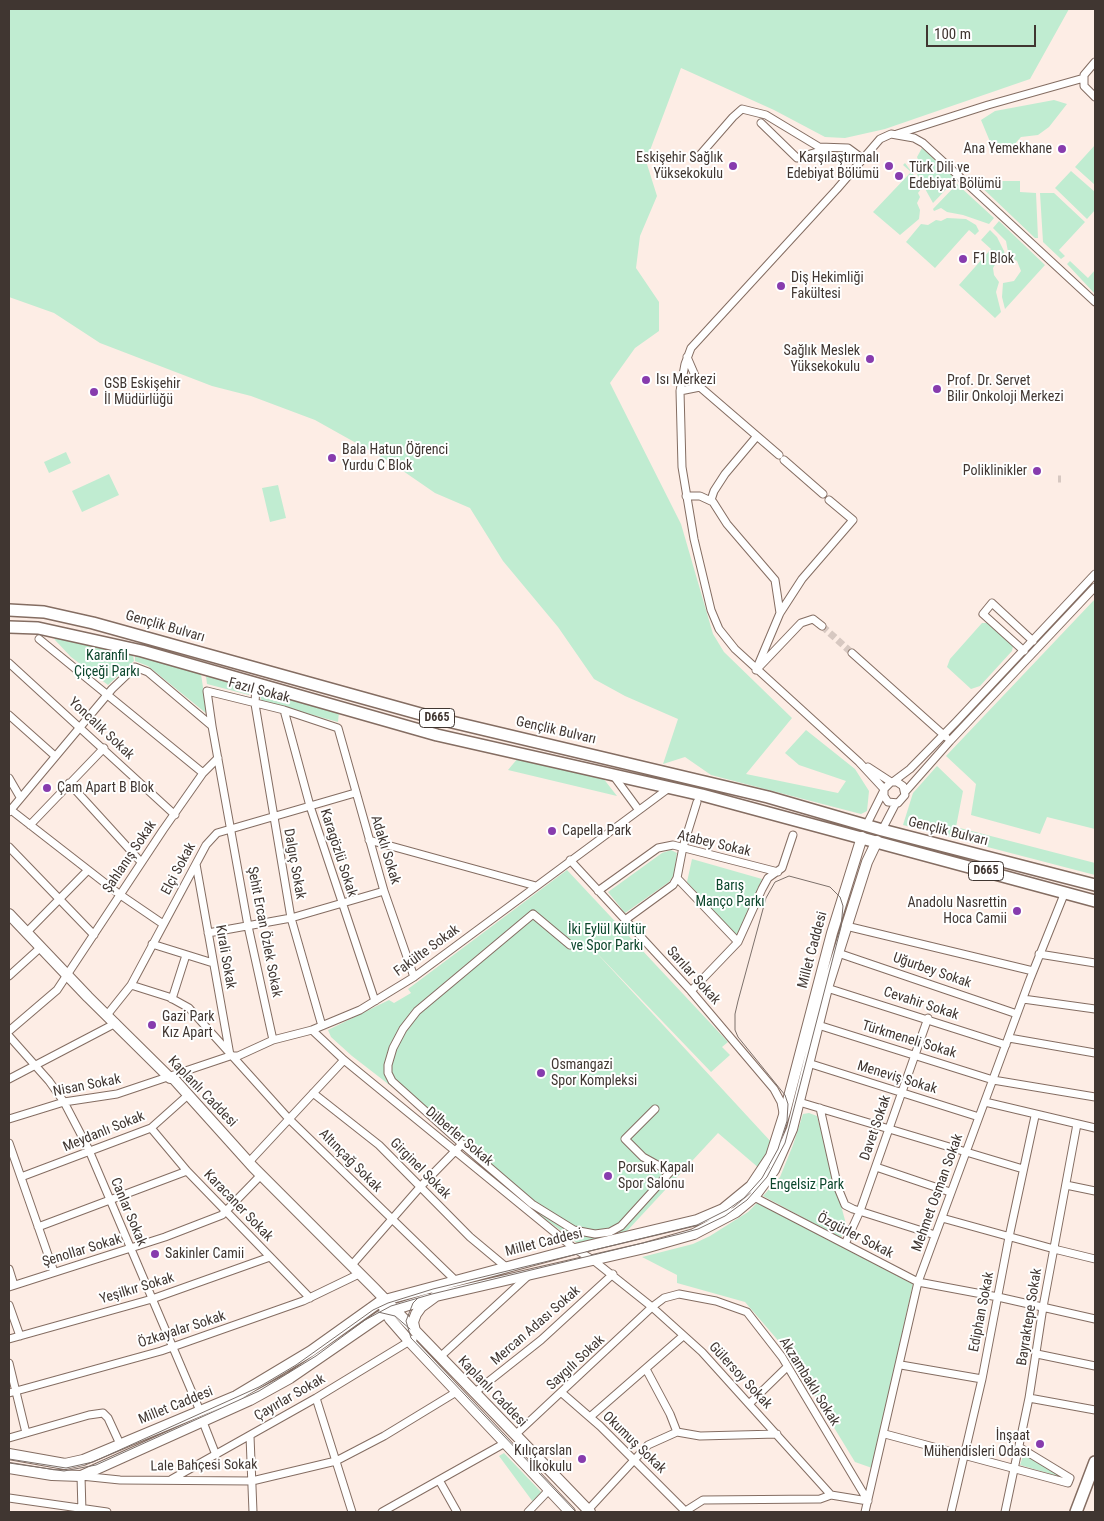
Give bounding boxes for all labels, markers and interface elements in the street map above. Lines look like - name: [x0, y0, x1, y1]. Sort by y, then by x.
- scale bar: [929, 15, 1039, 47]
- text: 100 m: [934, 25, 971, 43]
- place label: Ana Yemekhane: [964, 141, 1052, 157]
- marker: Ana Yemekhane: [1056, 143, 1068, 155]
- place label: Eskişehir Sağlık Yüksekokulu: [636, 150, 723, 182]
- place label: Karşılaştırmalı Edebiyat Bölümü: [787, 150, 879, 182]
- marker: Eskişehir Sağlık Yüksekokulu: [727, 160, 739, 172]
- marker: Karşılaştırmalı Edebiyat Bölümü: [883, 160, 895, 172]
- place label: Türk Dili ve Edebiyat Bölümü: [909, 160, 1001, 192]
- marker: Türk Dili ve Edebiyat Bölümü: [893, 170, 905, 182]
- place label: F1 Blok: [973, 251, 1014, 267]
- marker: F1 Blok: [957, 253, 969, 265]
- place label: Diş Hekimliği Fakültesi: [791, 270, 864, 302]
- marker: Diş Hekimliği Fakültesi: [775, 280, 787, 292]
- place label: Sağlık Meslek Yüksekokulu: [783, 343, 860, 376]
- marker: Sağlık Meslek Yüksekokulu: [864, 353, 876, 365]
- place label: Isı Merkezi: [656, 372, 716, 388]
- place label: Prof. Dr. Servet Bilir Onkoloji Merkezi: [947, 373, 1064, 406]
- marker: Isı Merkezi: [640, 374, 652, 386]
- place label: GSB Eskişehir İl Müdürlüğü: [104, 376, 180, 408]
- marker: Prof. Dr. Servet Bilir Onkoloji Merkezi: [931, 383, 943, 395]
- marker: GSB Eskişehir İl Müdürlüğü: [88, 386, 100, 398]
- place label: Bala Hatun Öğrenci Yurdu C Blok: [342, 442, 448, 474]
- marker: Bala Hatun Öğrenci Yurdu C Blok: [326, 452, 338, 464]
- place label: Poliklinikler: [963, 463, 1027, 479]
- marker: Poliklinikler: [1031, 465, 1043, 477]
- street label: Gençlik Bulvarı: [123, 608, 207, 646]
- park label: Karanfil Çiçeği Parkı: [74, 648, 140, 680]
- street label: Fazıl Sokak: [227, 675, 291, 707]
- street label: Yoncalık Sokak: [65, 694, 137, 764]
- road number: D665: [420, 708, 454, 728]
- street label: Gençlik Bulvarı: [514, 714, 598, 748]
- place label: Çam Apart B Blok: [57, 780, 154, 796]
- marker: Çam Apart B Blok: [41, 782, 53, 794]
- street label: Karagözlü Sokak: [316, 807, 360, 899]
- street label: Adaklı Sokak: [367, 813, 403, 887]
- street label: Gençlik Bulvarı: [906, 814, 990, 850]
- street label: Şahlanış Sokak: [100, 818, 160, 896]
- place label: Capella Park: [562, 823, 631, 839]
- marker: Capella Park: [546, 825, 558, 837]
- street label: Dalgıç Sokak: [280, 827, 308, 901]
- street label: Atabey Sokak: [676, 827, 752, 861]
- street label: Elçi Sokak: [158, 840, 200, 898]
- road number: D665: [968, 861, 1004, 880]
- street label: Şehit Ercan Özlek Sokak: [243, 865, 285, 999]
- park label: Barış Manço Parkı: [695, 878, 765, 910]
- place label: Anadolu Nasrettin Hoca Camii: [908, 895, 1007, 928]
- marker: Anadolu Nasrettin Hoca Camii: [1011, 905, 1023, 917]
- street label: Millet Caddesi: [795, 910, 831, 990]
- street label: Fakülte Sokak: [391, 922, 463, 980]
- park label: İki Eylül Kültür ve Spor Parkı: [568, 922, 646, 954]
- street label: Kırali Sokak: [211, 924, 239, 990]
- street label: Sarılar Sokak: [662, 943, 724, 1009]
- street label: Uğurbey Sokak: [891, 950, 973, 992]
- street label: Cevahir Sokak: [881, 984, 961, 1024]
- place label: Gazi Park Kız Apart: [162, 1009, 215, 1042]
- street label: Türkmeneli Sokak: [860, 1018, 958, 1062]
- marker: Gazi Park Kız Apart: [146, 1019, 158, 1031]
- street label: Kaplanlı Caddesi: [164, 1053, 240, 1131]
- place label: Osmangazi Spor Kompleksi: [551, 1057, 637, 1090]
- street label: Meneviş Sokak: [855, 1058, 939, 1098]
- marker: Osmangazi Spor Kompleksi: [535, 1067, 547, 1079]
- street label: Nisan Sokak: [52, 1071, 122, 1101]
- street label: Davet Sokak: [857, 1093, 895, 1163]
- street label: Dilberler Sokak: [422, 1104, 496, 1170]
- street label: Meydanlı Sokak: [61, 1108, 147, 1156]
- street label: Altınçağ Sokak: [315, 1126, 385, 1196]
- street label: Mehmet Osman Sokak: [909, 1132, 967, 1254]
- street label: Girginel Sokak: [386, 1135, 454, 1203]
- place label: Porsuk Kapalı Spor Salonu: [618, 1160, 694, 1192]
- street label: Karacaner Sokak: [200, 1167, 276, 1245]
- marker: Porsuk Kapalı Spor Salonu: [602, 1170, 614, 1182]
- street label: Canlar Sokak: [106, 1175, 150, 1249]
- park label: Engelsiz Park: [770, 1177, 844, 1193]
- street label: Özgürler Sokak: [814, 1210, 896, 1262]
- street label: Millet Caddesi: [504, 1225, 584, 1261]
- street label: Şenollar Sokak: [40, 1231, 124, 1271]
- place label: Sakinler Camii: [165, 1246, 244, 1262]
- marker: Sakinler Camii: [149, 1248, 161, 1260]
- street label: Bayraktepe Sokak: [1014, 1267, 1046, 1367]
- street label: Yeşilkır Sokak: [98, 1270, 176, 1308]
- street label: Ediphan Sokak: [966, 1271, 998, 1353]
- street label: Mercan Adası Sokak: [488, 1283, 584, 1369]
- street label: Özkayalar Sokak: [136, 1308, 228, 1352]
- street label: Saygılı Sokak: [544, 1332, 608, 1394]
- street label: Akzambaklı Sokak: [775, 1335, 843, 1429]
- street label: Gülersoy Sokak: [705, 1339, 775, 1413]
- street label: Kaplanlı Caddesi: [454, 1353, 530, 1431]
- street label: Çayırlar Sokak: [252, 1371, 328, 1425]
- street label: Millet Caddesi: [136, 1383, 216, 1429]
- street label: Okumuş Sokak: [599, 1408, 669, 1478]
- place label: İnşaat Mühendisleri Odası: [924, 1428, 1030, 1460]
- marker: İnşaat Mühendisleri Odası: [1034, 1438, 1046, 1450]
- place label: Kılıçarslan İlkokulu: [514, 1443, 572, 1475]
- marker: Kılıçarslan İlkokulu: [576, 1453, 588, 1465]
- street label: Lale Bahçesi Sokak: [150, 1457, 258, 1475]

